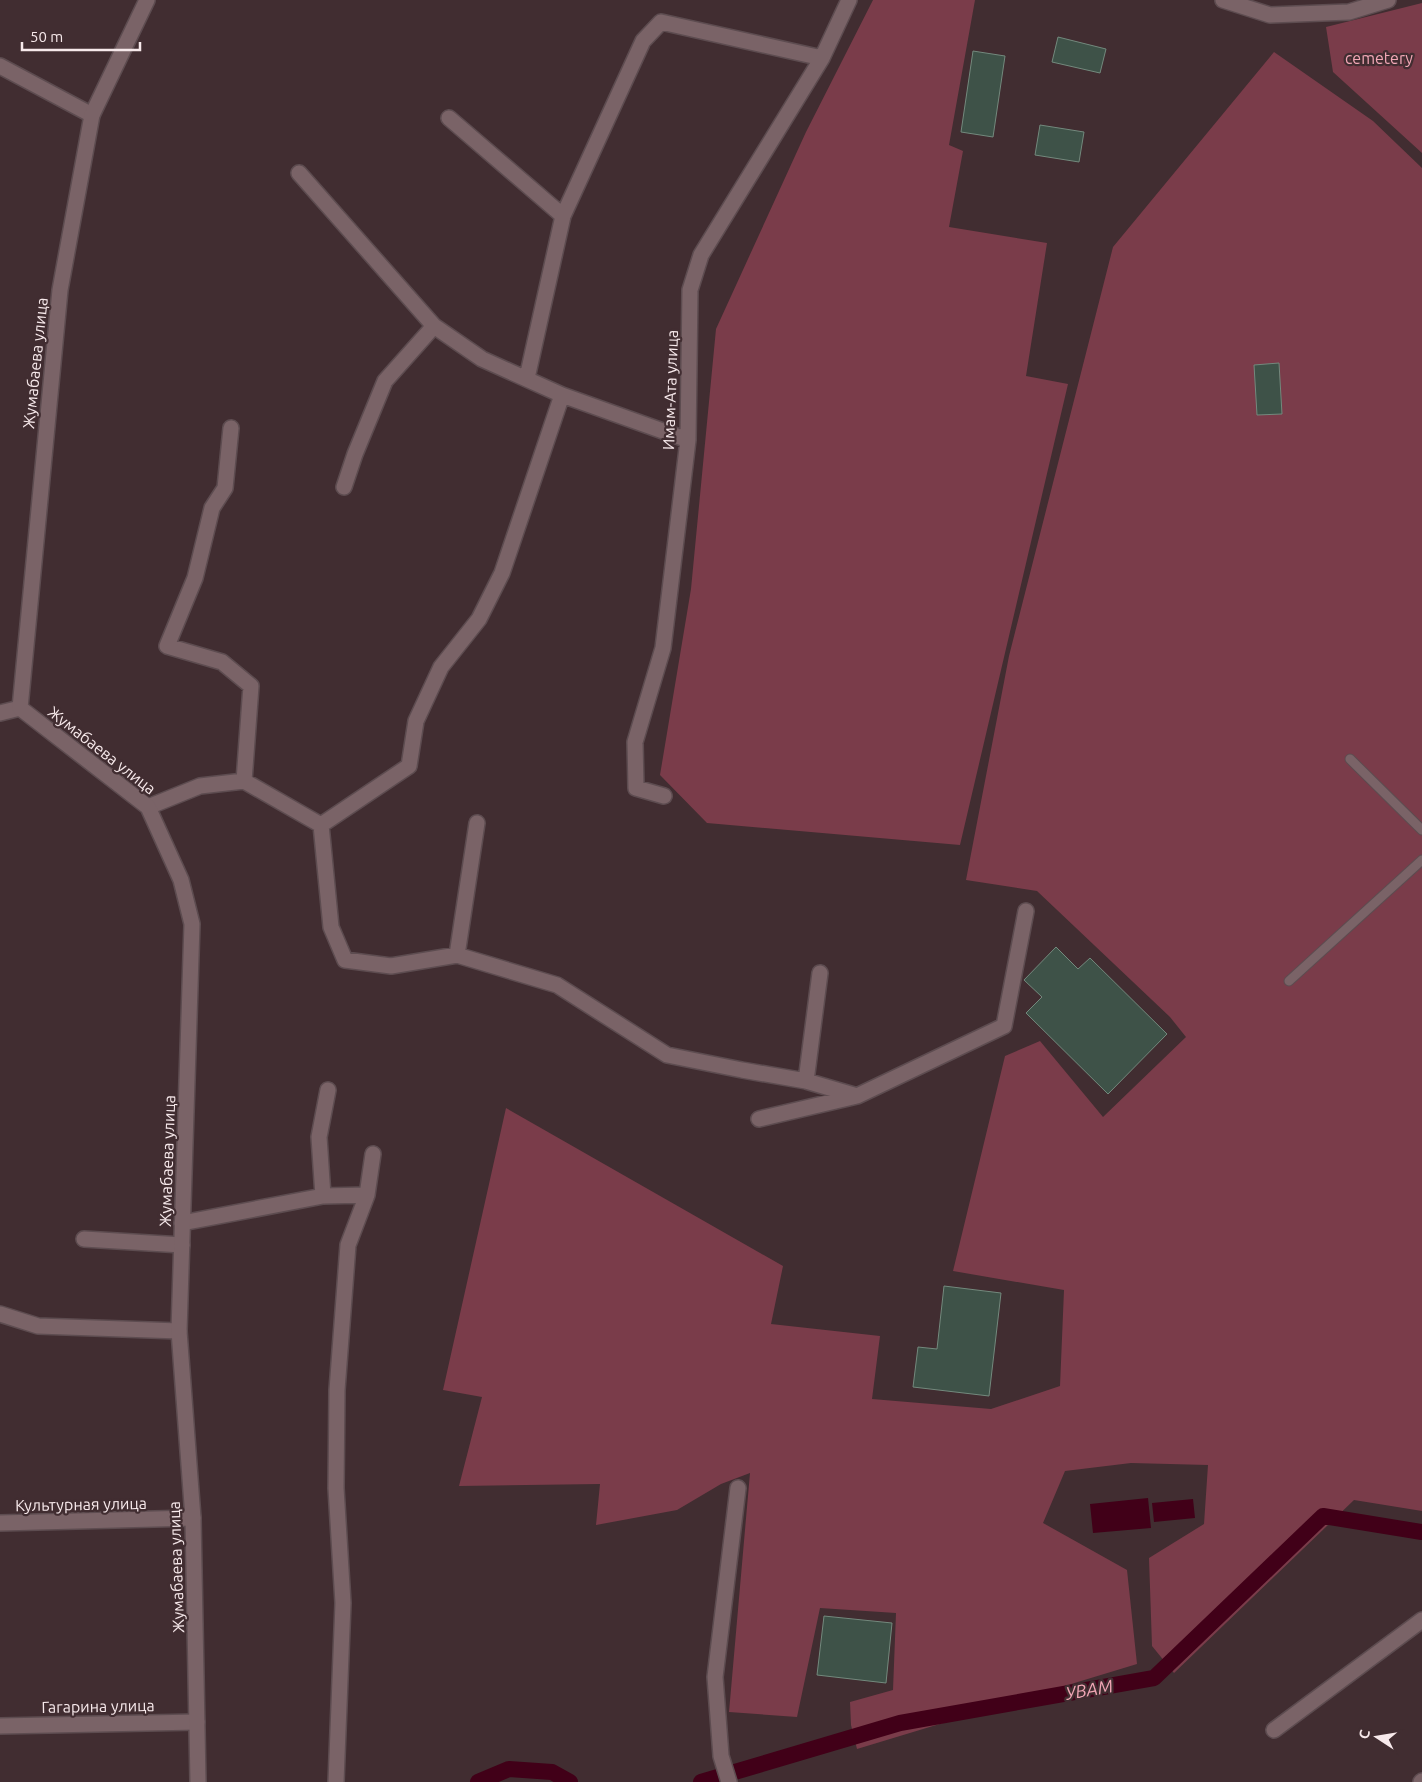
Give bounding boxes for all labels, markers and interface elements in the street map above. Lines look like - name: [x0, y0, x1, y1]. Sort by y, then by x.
- scale bar: [22, 20, 140, 52]
- text: 50 m: [30, 28, 63, 45]
- park label: cemetery: [1345, 49, 1413, 67]
- street label: Жумабаева улица: [19, 297, 51, 429]
- street label: Имам-Ата улица: [659, 330, 681, 450]
- street label: Жумабаева улица: [45, 702, 159, 798]
- street label: Жумабаева улица: [156, 1095, 178, 1227]
- street label: Культурная улица: [15, 1494, 147, 1514]
- street label: Жумабаева улица: [165, 1501, 187, 1633]
- water label: УВАМ: [1063, 1675, 1114, 1703]
- street label: Гагарина улица: [41, 1696, 155, 1716]
- north arrow: [1352, 1712, 1402, 1762]
- text: С: [1356, 1728, 1373, 1740]

